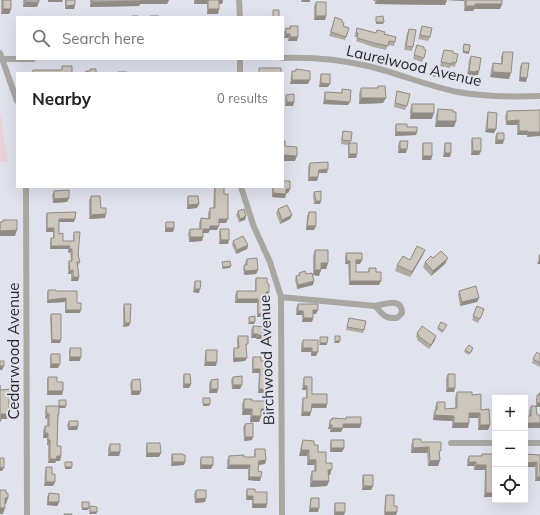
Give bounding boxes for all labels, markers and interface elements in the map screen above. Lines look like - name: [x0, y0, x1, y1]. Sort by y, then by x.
- search box: [16, 16, 284, 60]
- icon: search: [30, 27, 52, 49]
- text: Search here: [62, 29, 144, 48]
- street label: Laurelwood Avenue: [345, 41, 484, 90]
- text: Nearby: [32, 88, 91, 109]
- text: 0 results: [217, 90, 268, 106]
- street label: Cedarwood Avenue: [4, 282, 23, 420]
- street label: Birchwood Avenue: [255, 294, 278, 426]
- map controls: [492, 395, 528, 503]
- button: +: [492, 395, 528, 431]
- button: −: [492, 431, 528, 467]
- button: locate: [492, 467, 528, 503]

